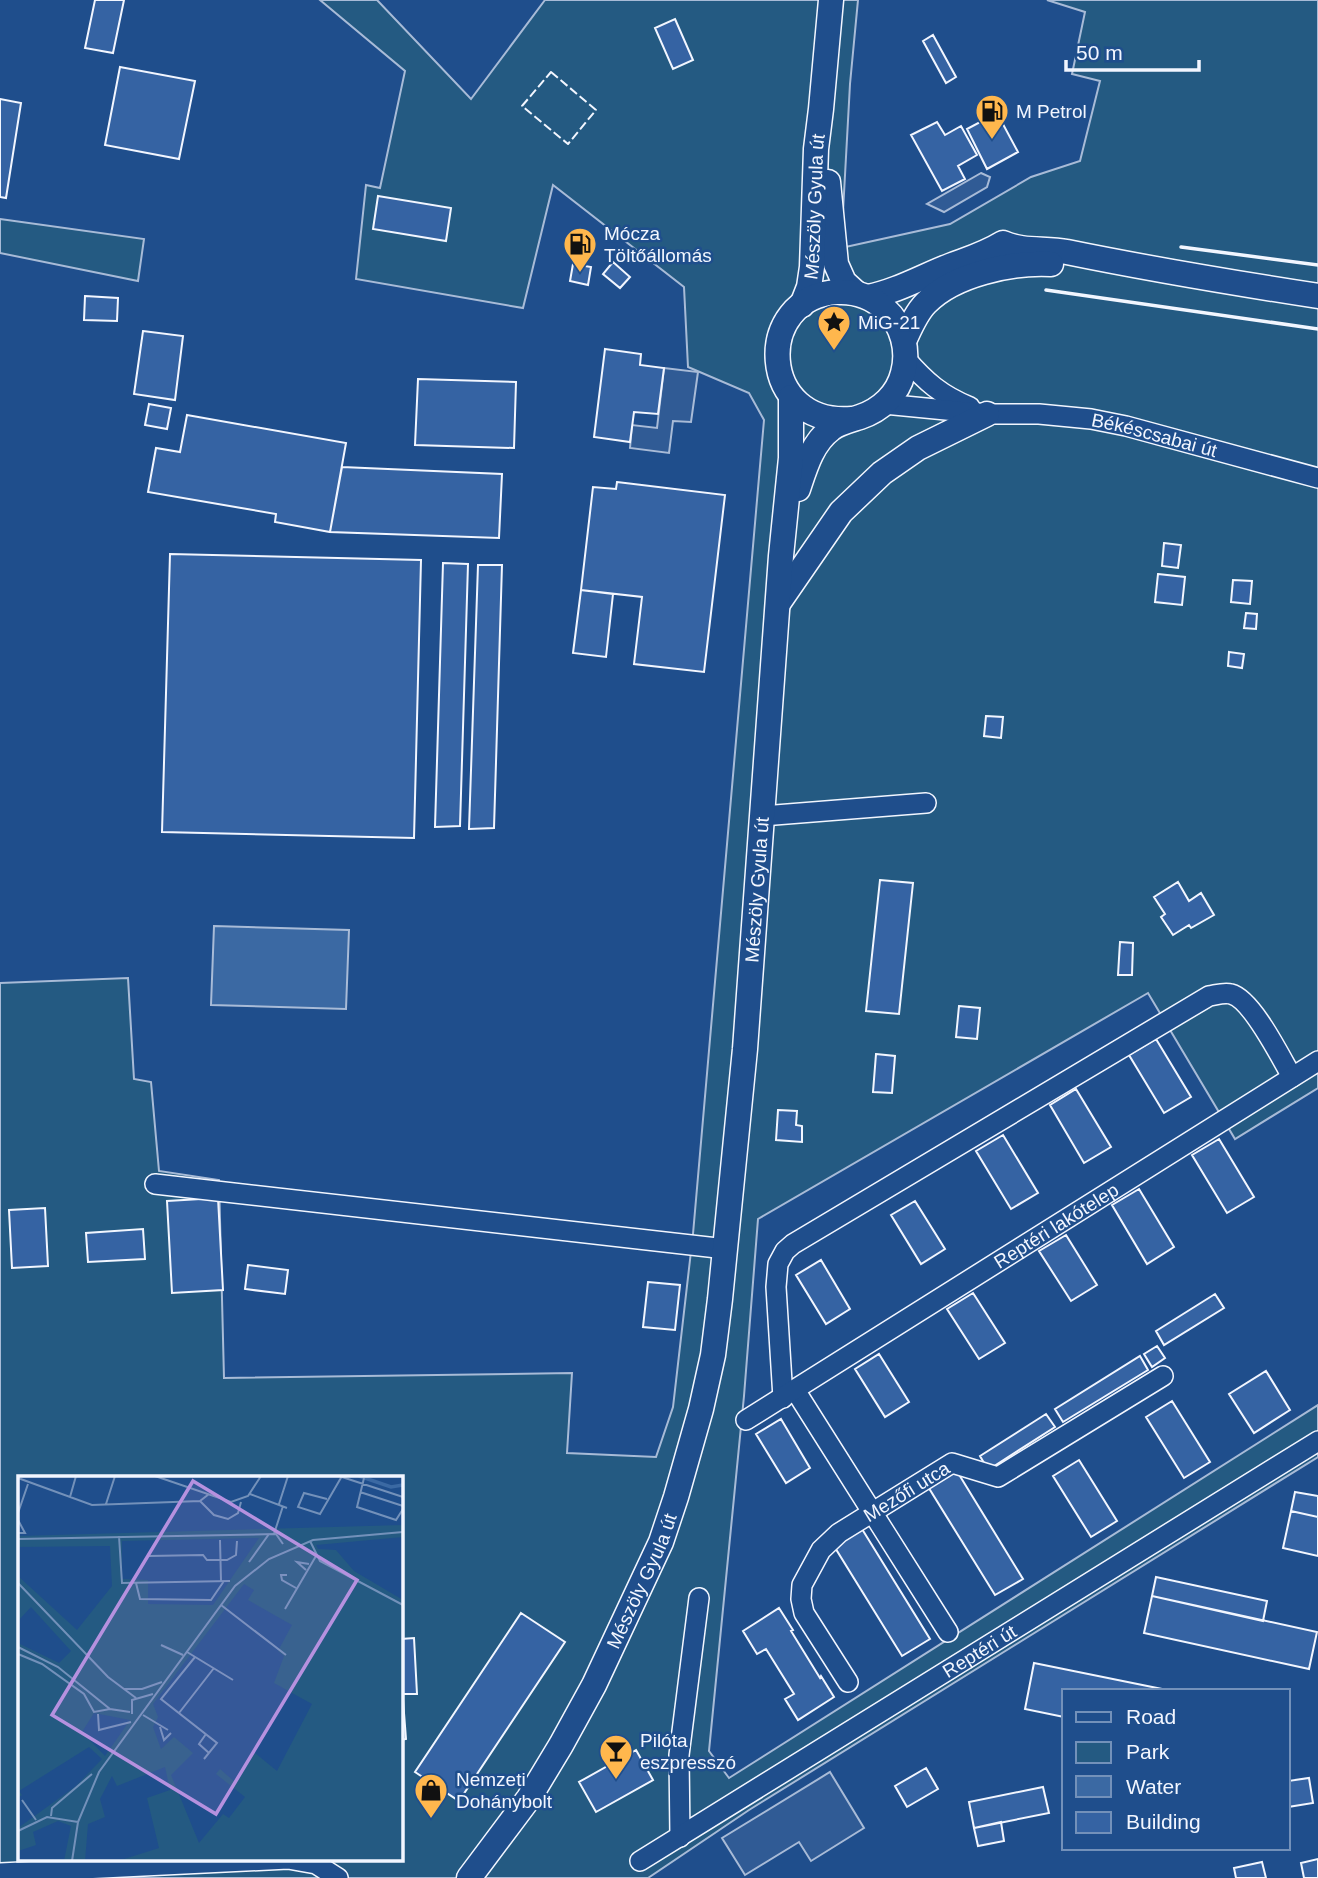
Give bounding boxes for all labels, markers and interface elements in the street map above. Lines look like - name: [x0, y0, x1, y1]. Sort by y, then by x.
- scale bar: [1066, 28, 1199, 72]
- text: 50 m: [1076, 41, 1123, 64]
- fuel station icon: M Petrol: [973, 92, 1011, 141]
- place label: M Petrol: [1016, 101, 1087, 122]
- street label: Mészöly Gyula út: [800, 132, 828, 281]
- place label: Mócza Töltőállomás: [604, 223, 712, 266]
- fuel station icon: Mócza Töltőállomás: [561, 225, 599, 274]
- place icon: MiG-21: [815, 303, 853, 352]
- place label: MiG-21: [858, 312, 920, 333]
- street label: Békéscsabai út: [1090, 409, 1220, 461]
- street label: Mészöly Gyula út: [741, 815, 772, 963]
- street label: Reptéri lakótelep: [990, 1179, 1122, 1272]
- street label: Mezőfi utca: [859, 1457, 954, 1526]
- inset map: [18, 1476, 402, 1860]
- street label: Mészöly Gyula út: [602, 1510, 681, 1652]
- street label: Reptéri út: [939, 1620, 1020, 1682]
- legend: [1062, 1689, 1290, 1850]
- text: Road: [1126, 1705, 1176, 1728]
- place label: Pilóta eszpresszó: [640, 1730, 736, 1773]
- bar icon: Pilóta eszpresszó: [597, 1732, 635, 1781]
- text: Park: [1126, 1740, 1170, 1763]
- place label: Nemzeti Dohánybolt: [456, 1769, 553, 1812]
- shop icon: Nemzeti Dohánybolt: [412, 1771, 450, 1820]
- text: Water: [1126, 1775, 1181, 1798]
- text: Building: [1126, 1810, 1201, 1833]

